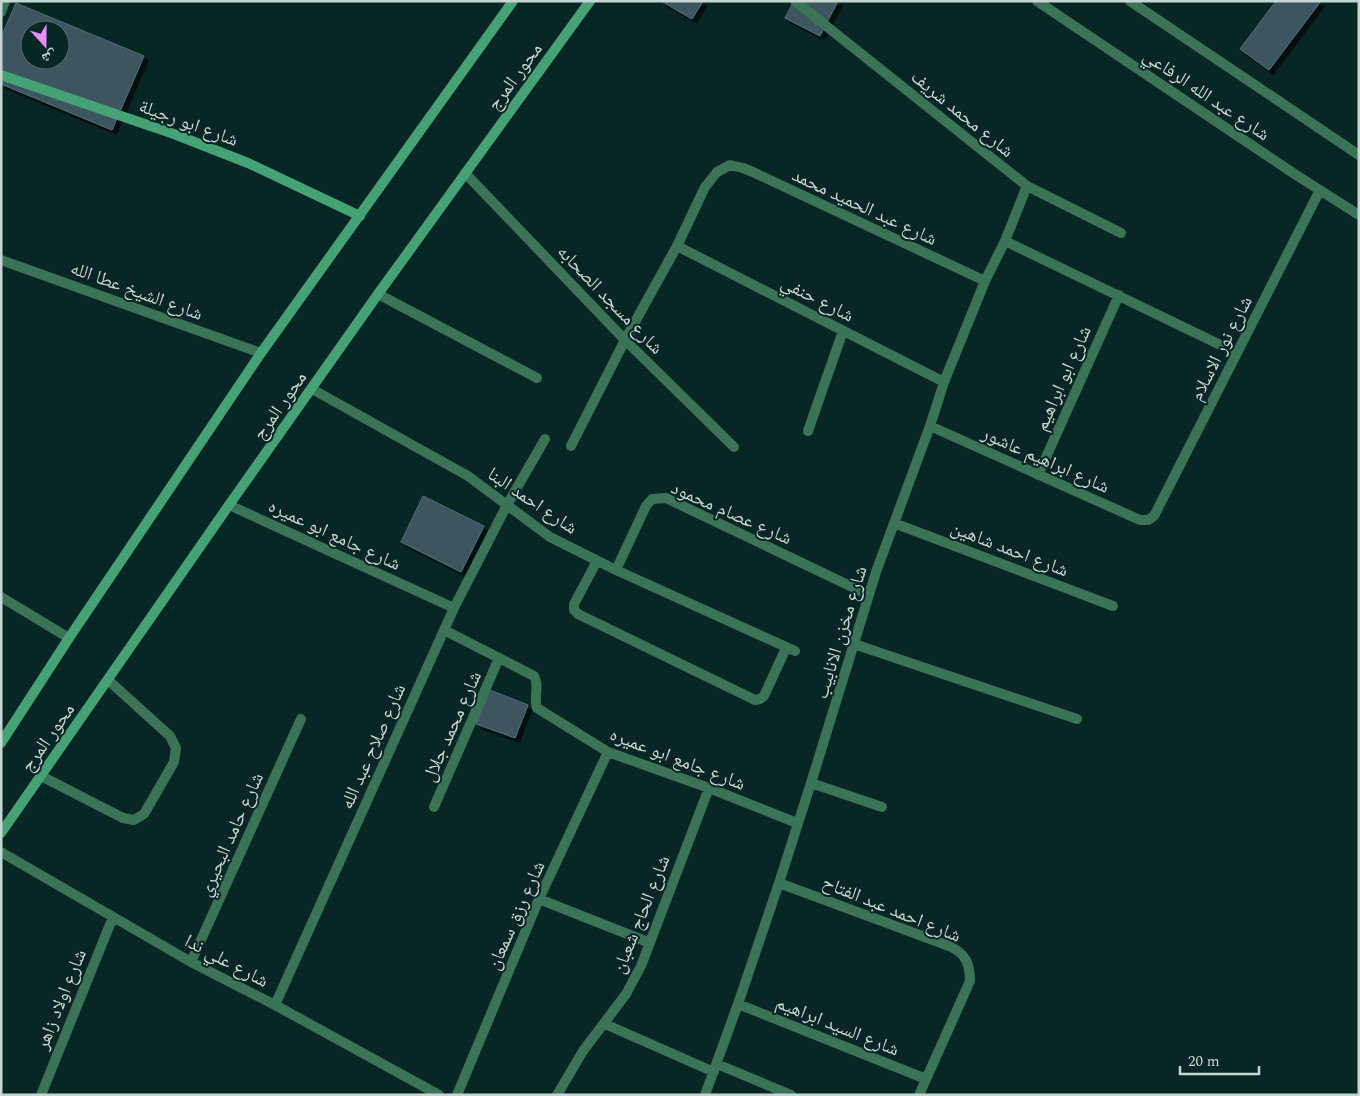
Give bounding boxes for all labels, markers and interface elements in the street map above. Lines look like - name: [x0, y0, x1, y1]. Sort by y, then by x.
- north arrow: [20, 20, 70, 70]
- street label: محور المرج: [480, 37, 550, 117]
- street label: شارع عبد الله الرفاعي: [1137, 42, 1276, 149]
- text: ش: [39, 44, 60, 69]
- street label: شارع محمد شريف: [904, 63, 1020, 165]
- street label: شارع ابو رجيلة: [135, 92, 242, 155]
- street label: شارع عبد الحميد محمد: [787, 161, 942, 254]
- street label: شارع مسجد الصحابه: [550, 238, 670, 362]
- street label: شارع الشيخ عطا الله: [66, 254, 207, 329]
- street label: شارع حنفي: [776, 269, 859, 330]
- street label: شارع نور الاسلام: [1182, 291, 1260, 406]
- street label: شارع ابو ابراهيم: [1027, 321, 1100, 436]
- street label: محور المرج: [246, 365, 315, 446]
- street label: شارع ابراهيم عاشور: [976, 419, 1114, 502]
- street label: شارع احمد البنا: [481, 460, 583, 542]
- street label: شارع عصام محمود: [666, 474, 797, 553]
- street label: شارع جامع ابو عميره: [263, 492, 405, 579]
- street label: شارع احمد شاهين: [946, 514, 1073, 585]
- street label: شارع مخزن الانابيب: [807, 562, 875, 703]
- street label: شارع محمد جلال: [415, 666, 490, 787]
- street label: شارع صلاح عبد الله: [333, 679, 414, 814]
- street label: محور المرج: [14, 697, 83, 778]
- street label: شارع جامع ابو عميره: [605, 720, 750, 799]
- street label: شارع حامد البحيري: [191, 768, 272, 901]
- street label: شارع الحاج شعبان: [604, 851, 678, 978]
- street label: شارع رزق سمعان: [479, 856, 553, 975]
- street label: شارع احمد عبد الفتاح: [818, 868, 965, 950]
- street label: شارع علي ندا: [179, 927, 274, 996]
- street label: شارع اولاد زاهر: [28, 945, 95, 1055]
- street label: شارع السيد ابراهيم: [771, 988, 904, 1064]
- scale bar: [1180, 1044, 1259, 1076]
- text: 20 m: [1188, 1050, 1220, 1073]

